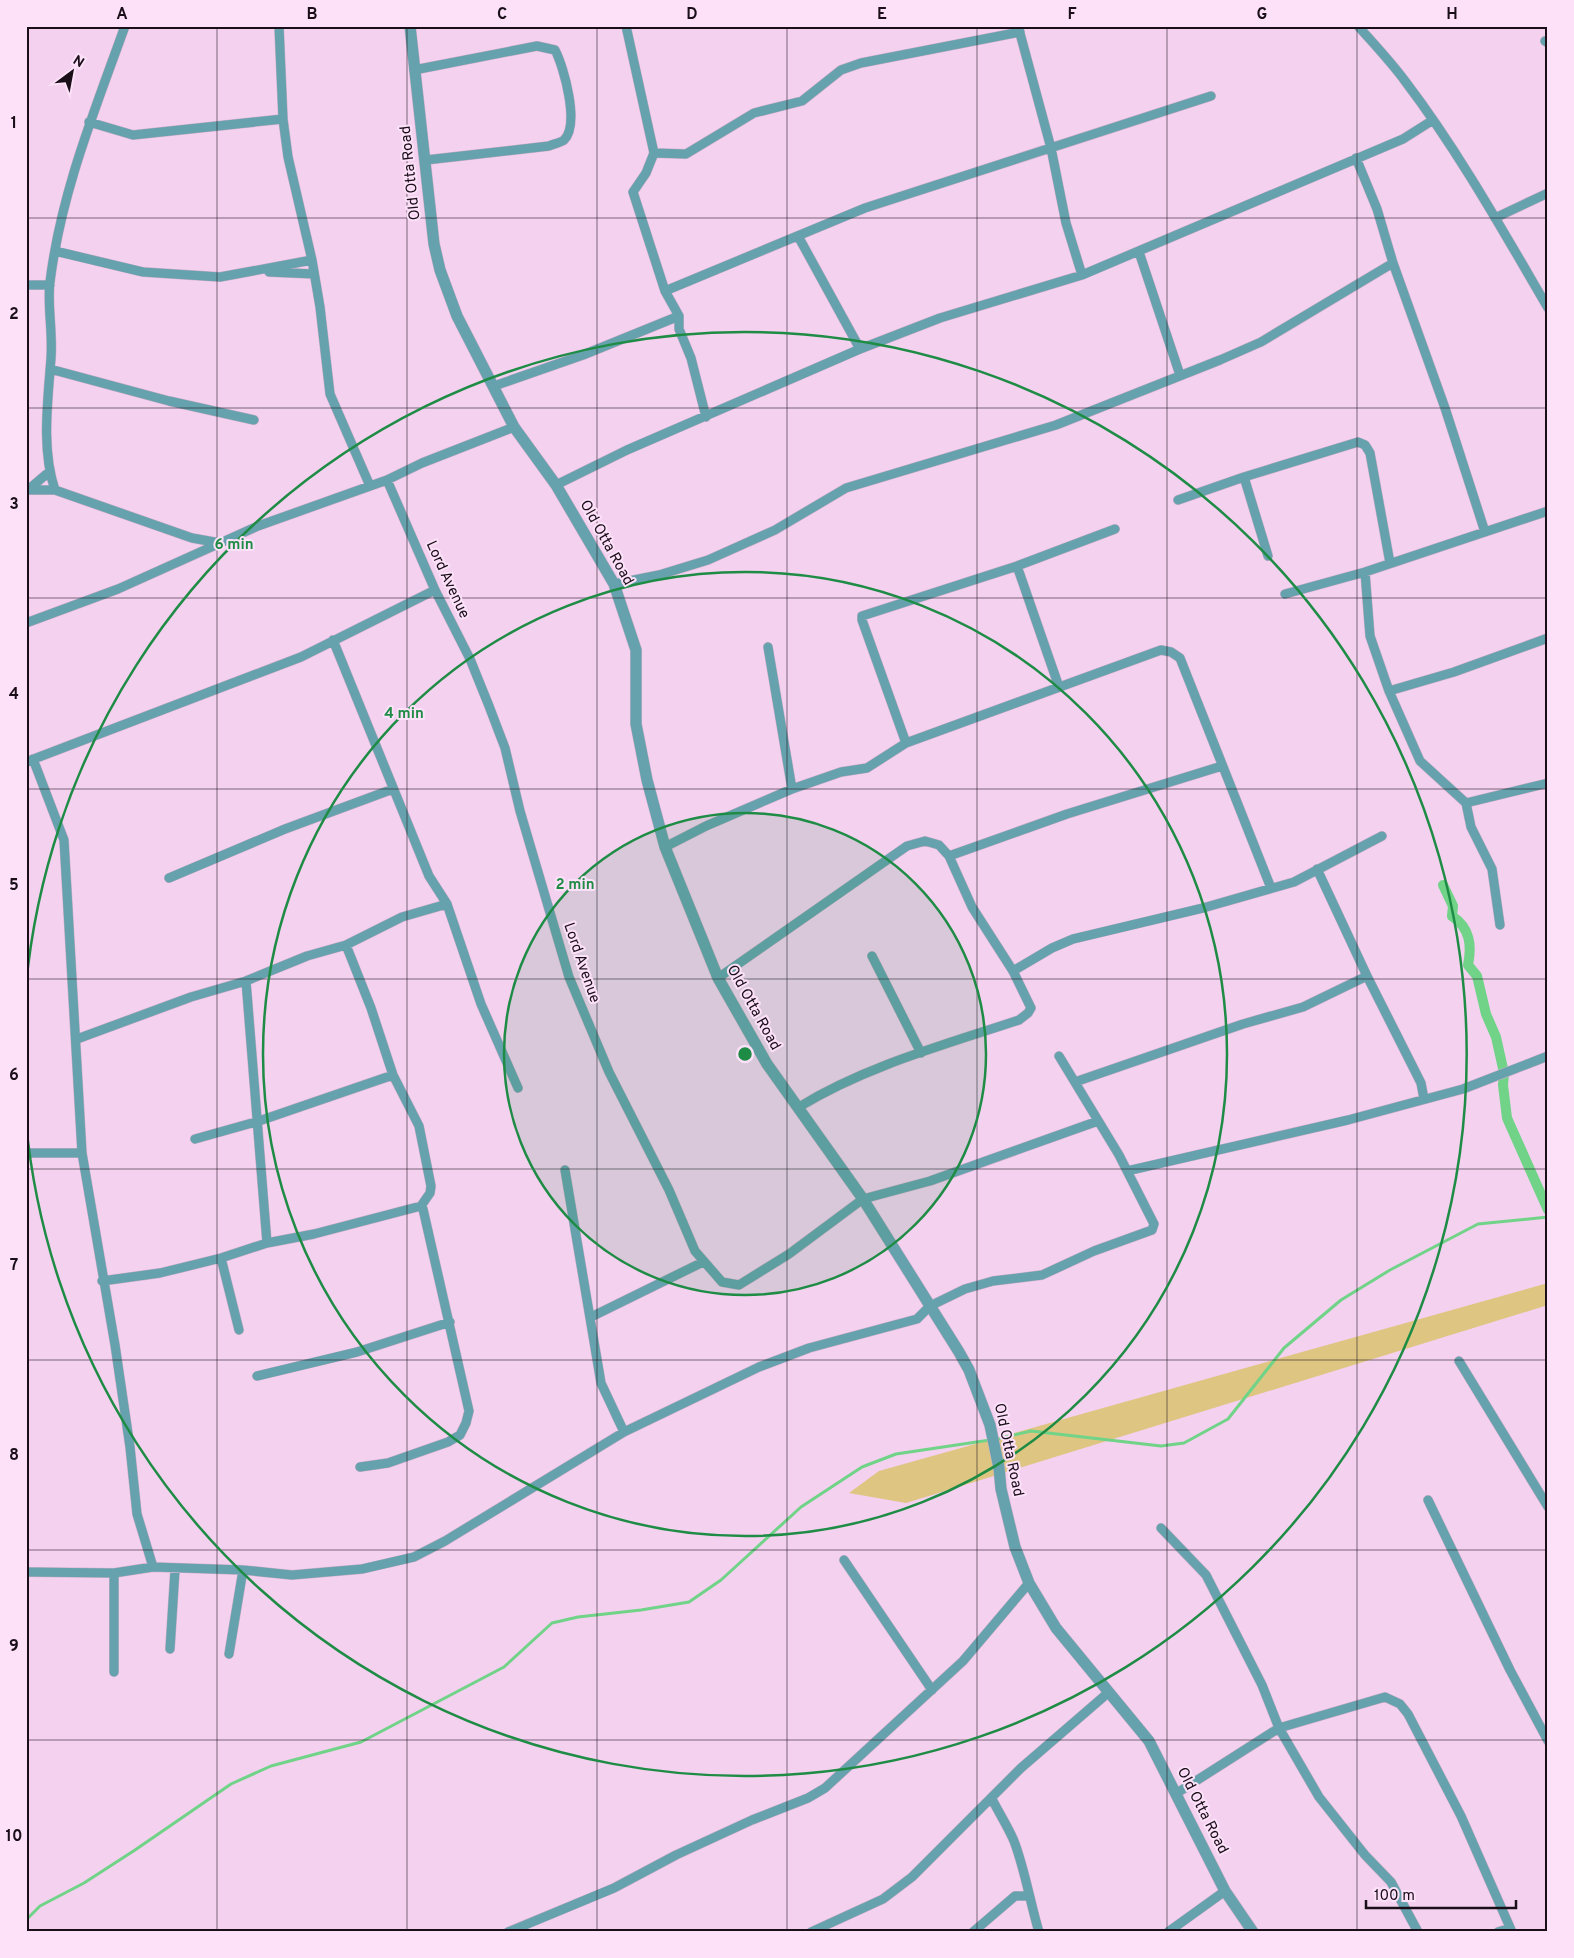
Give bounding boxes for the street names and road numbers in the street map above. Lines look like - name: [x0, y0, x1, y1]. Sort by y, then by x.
- street label: Old Otta Road: [397, 125, 425, 221]
- street label: Old Otta Road: [575, 497, 637, 589]
- street label: Lord Avenue: [421, 538, 473, 622]
- street label: Lord Avenue: [558, 920, 604, 1006]
- street label: Old Otta Road: [722, 962, 784, 1054]
- street label: Old Otta Road: [989, 1402, 1027, 1498]
- street label: Old Otta Road: [1172, 1764, 1232, 1858]

